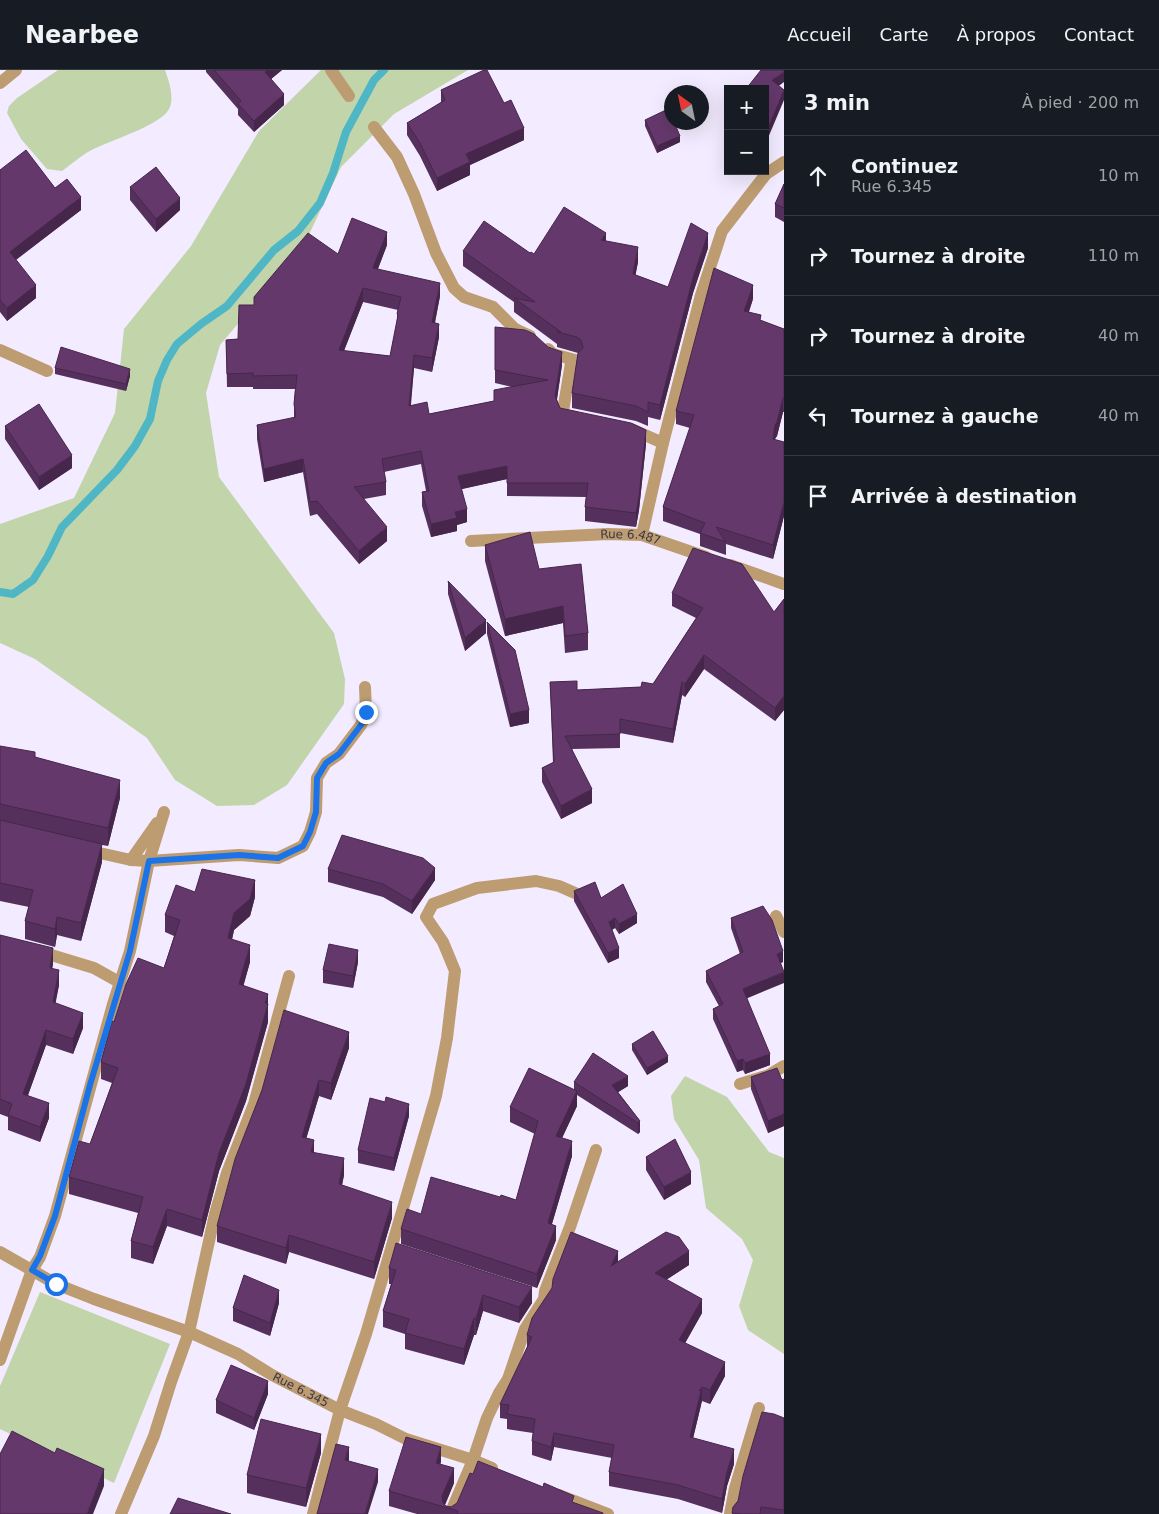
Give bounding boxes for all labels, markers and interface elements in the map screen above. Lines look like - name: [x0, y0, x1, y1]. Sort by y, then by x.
- text: Nearbee: [25, 21, 139, 49]
- text: Accueil: [787, 24, 852, 45]
- text: Carte: [880, 24, 929, 45]
- text: À propos: [957, 24, 1036, 45]
- text: Contact: [1064, 24, 1134, 45]
- north arrow: [664, 85, 709, 130]
- map controls: [724, 85, 769, 175]
- button: +: [724, 85, 769, 130]
- text: 3 min: [804, 91, 870, 115]
- text: À pied · 200 m: [1022, 93, 1139, 112]
- button: −: [724, 130, 769, 175]
- text: Continuez: [851, 155, 958, 177]
- icon: ahead: [804, 162, 832, 190]
- text: 10 m: [1098, 166, 1139, 185]
- text: Rue 6.345: [851, 177, 932, 196]
- icon: right: [804, 242, 832, 270]
- text: Tournez à droite: [851, 245, 1025, 267]
- text: 110 m: [1088, 246, 1139, 265]
- icon: right: [804, 322, 832, 350]
- text: Tournez à droite: [851, 325, 1025, 347]
- text: 40 m: [1098, 326, 1139, 345]
- icon: left: [804, 402, 832, 430]
- text: Tournez à gauche: [851, 405, 1039, 427]
- text: 40 m: [1098, 406, 1139, 425]
- icon: arrive: [804, 482, 832, 510]
- text: Arrivée à destination: [851, 485, 1077, 507]
- street label: Rue 6.487: [600, 527, 663, 548]
- route end: [355, 701, 378, 724]
- route start: [45, 1273, 68, 1296]
- street label: Rue 6.345: [270, 1370, 331, 1410]

